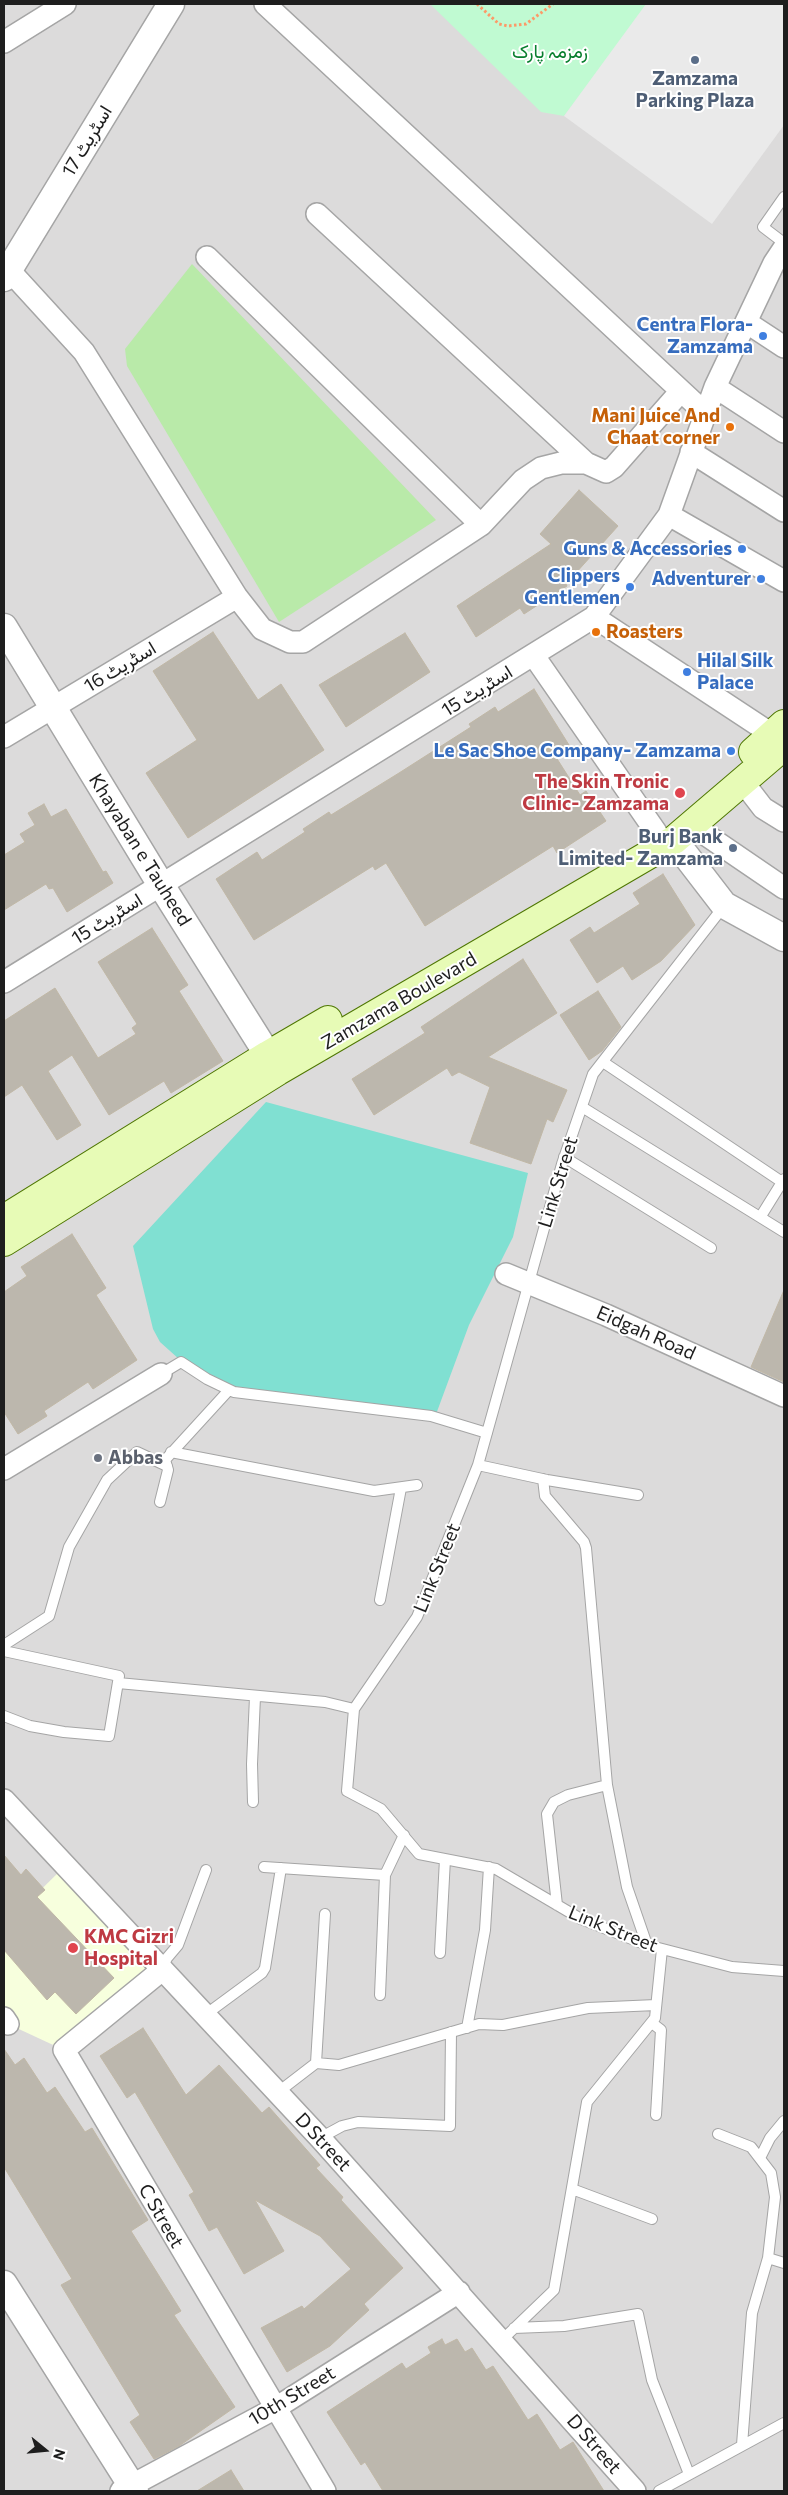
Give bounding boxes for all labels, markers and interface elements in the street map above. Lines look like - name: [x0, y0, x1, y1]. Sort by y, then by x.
- park label: زمزمہ پارک: [512, 41, 588, 63]
- marker: Zamzama Parking Plaza: [689, 54, 701, 66]
- place label: Zamzama Parking Plaza: [636, 68, 754, 112]
- street label: اسٹریٹ 17: [57, 101, 117, 181]
- place label: Centra Flora- Zamzama: [636, 314, 753, 358]
- marker: Centra Flora- Zamzama: [757, 330, 769, 342]
- place label: Mani Juice And Chaat corner: [591, 405, 720, 449]
- marker: Mani Juice And Chaat corner: [724, 421, 736, 433]
- place label: Guns & Accessories: [563, 538, 732, 560]
- marker: Guns & Accessories: [736, 543, 748, 555]
- place label: Clippers Gentlemen: [524, 565, 620, 609]
- place label: Adventurer: [652, 568, 751, 590]
- marker: Adventurer: [755, 573, 767, 585]
- marker: Clippers Gentlemen: [624, 581, 636, 593]
- place label: Roasters: [606, 621, 683, 643]
- marker: Roasters: [590, 626, 602, 638]
- street label: اسٹریٹ 16: [80, 637, 160, 697]
- place label: Hilal Silk Palace: [697, 650, 773, 694]
- street label: اسٹریٹ 15: [437, 660, 517, 722]
- marker: Hilal Silk Palace: [681, 666, 693, 678]
- place label: Le Sac Shoe Company- Zamzama: [434, 740, 721, 762]
- marker: Le Sac Shoe Company- Zamzama: [725, 745, 737, 757]
- street label: Khayaban e Tauheed: [84, 770, 196, 930]
- place label: The Skin Tronic Clinic- Zamzama: [522, 771, 669, 815]
- marker: The Skin Tronic Clinic- Zamzama: [673, 786, 687, 800]
- place label: Burj Bank Limited- Zamzama: [558, 826, 723, 870]
- marker: Burj Bank Limited- Zamzama: [727, 842, 739, 854]
- street label: اسٹریٹ 15: [67, 888, 147, 950]
- street label: Zamzama Boulevard: [317, 947, 481, 1055]
- street label: Link Street: [533, 1134, 583, 1230]
- street label: Eidgah Road: [593, 1301, 699, 1365]
- place label: Abbas: [108, 1447, 163, 1469]
- marker: Abbas: [92, 1452, 104, 1464]
- street label: Link Street: [409, 1520, 465, 1616]
- street label: Link Street: [565, 1901, 661, 1957]
- place label: KMC Gizri Hospital: [84, 1926, 174, 1970]
- marker: KMC Gizri Hospital: [66, 1941, 80, 1955]
- street label: D Street: [290, 2108, 356, 2176]
- street label: C Street: [134, 2180, 188, 2252]
- street label: 10th Street: [245, 2361, 339, 2431]
- street label: D Street: [562, 2410, 626, 2478]
- north arrow: [20, 2425, 70, 2475]
- text: N: [50, 2447, 69, 2462]

